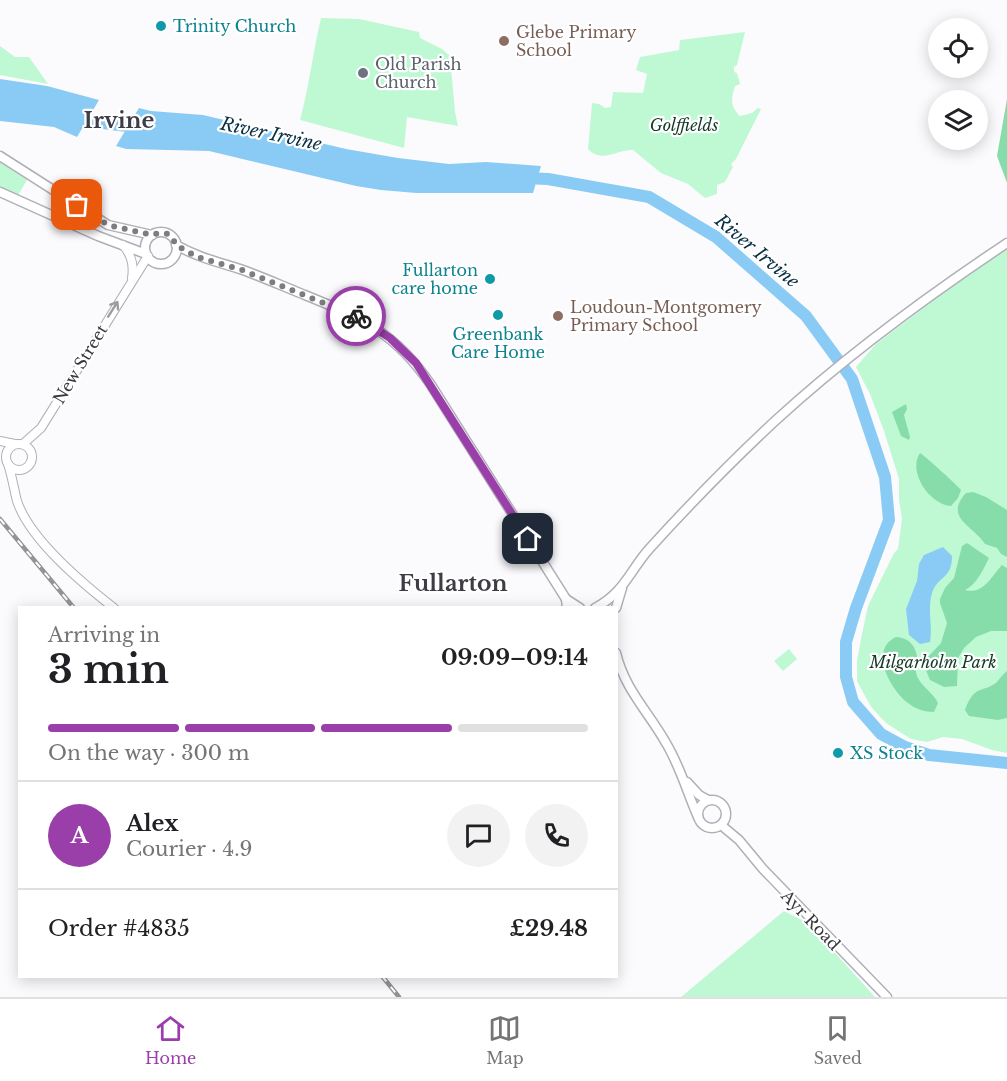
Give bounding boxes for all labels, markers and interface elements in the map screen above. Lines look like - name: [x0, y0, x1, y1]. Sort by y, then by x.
- place label: Trinity Church: [173, 16, 296, 36]
- map controls: [928, 18, 988, 150]
- button: locate: [928, 18, 988, 78]
- marker: Trinity Church: [154, 19, 168, 33]
- place label: Glebe Primary School: [516, 22, 637, 60]
- marker: Glebe Primary School: [497, 34, 511, 48]
- place label: Old Parish Church: [375, 54, 462, 92]
- marker: Old Parish Church: [356, 66, 370, 80]
- button: layers: [928, 90, 988, 150]
- district label: Irvine: [84, 107, 155, 134]
- water label: River Irvine: [218, 112, 323, 155]
- park label: Golffields: [650, 115, 718, 135]
- pin: [51, 179, 102, 230]
- icon: bag: [60, 188, 93, 221]
- water label: River Irvine: [710, 209, 803, 292]
- place label: Fullarton care home: [392, 260, 478, 298]
- marker: Fullarton care home: [483, 272, 497, 286]
- courier: [326, 286, 386, 346]
- place label: Loudoun-Montgomery Primary School: [570, 297, 763, 335]
- icon: bike: [340, 300, 373, 333]
- one-way arrow: [108, 301, 120, 318]
- marker: Greenbank Care Home: [491, 308, 505, 322]
- marker: Loudoun-Montgomery Primary School: [551, 309, 565, 323]
- street label: New Street: [49, 321, 111, 407]
- place label: Greenbank Care Home: [451, 324, 545, 362]
- pin: [502, 513, 553, 564]
- icon: home: [511, 522, 544, 555]
- district label: Fullarton: [399, 570, 507, 597]
- text: Arriving in: [48, 623, 160, 647]
- text: 09:09–09:14: [441, 644, 588, 671]
- text: 3 min: [48, 645, 169, 694]
- park label: Milgarholm Park: [869, 652, 996, 672]
- text: On the way · 300 m: [48, 741, 249, 765]
- place label: XS Stock: [850, 743, 923, 763]
- marker: XS Stock: [831, 746, 845, 760]
- button: chat: [447, 804, 510, 867]
- button: phone: [525, 804, 588, 867]
- text: Alex: [126, 810, 179, 837]
- text: A: [71, 822, 88, 849]
- text: Courier · 4.9: [126, 837, 252, 861]
- street label: Ayr Road: [777, 885, 845, 954]
- text: Order #4835: [48, 915, 190, 942]
- text: £29.48: [510, 915, 588, 942]
- tab: Home: [145, 1012, 196, 1068]
- tab: Map: [486, 1012, 524, 1068]
- tab: Saved: [814, 1012, 862, 1068]

